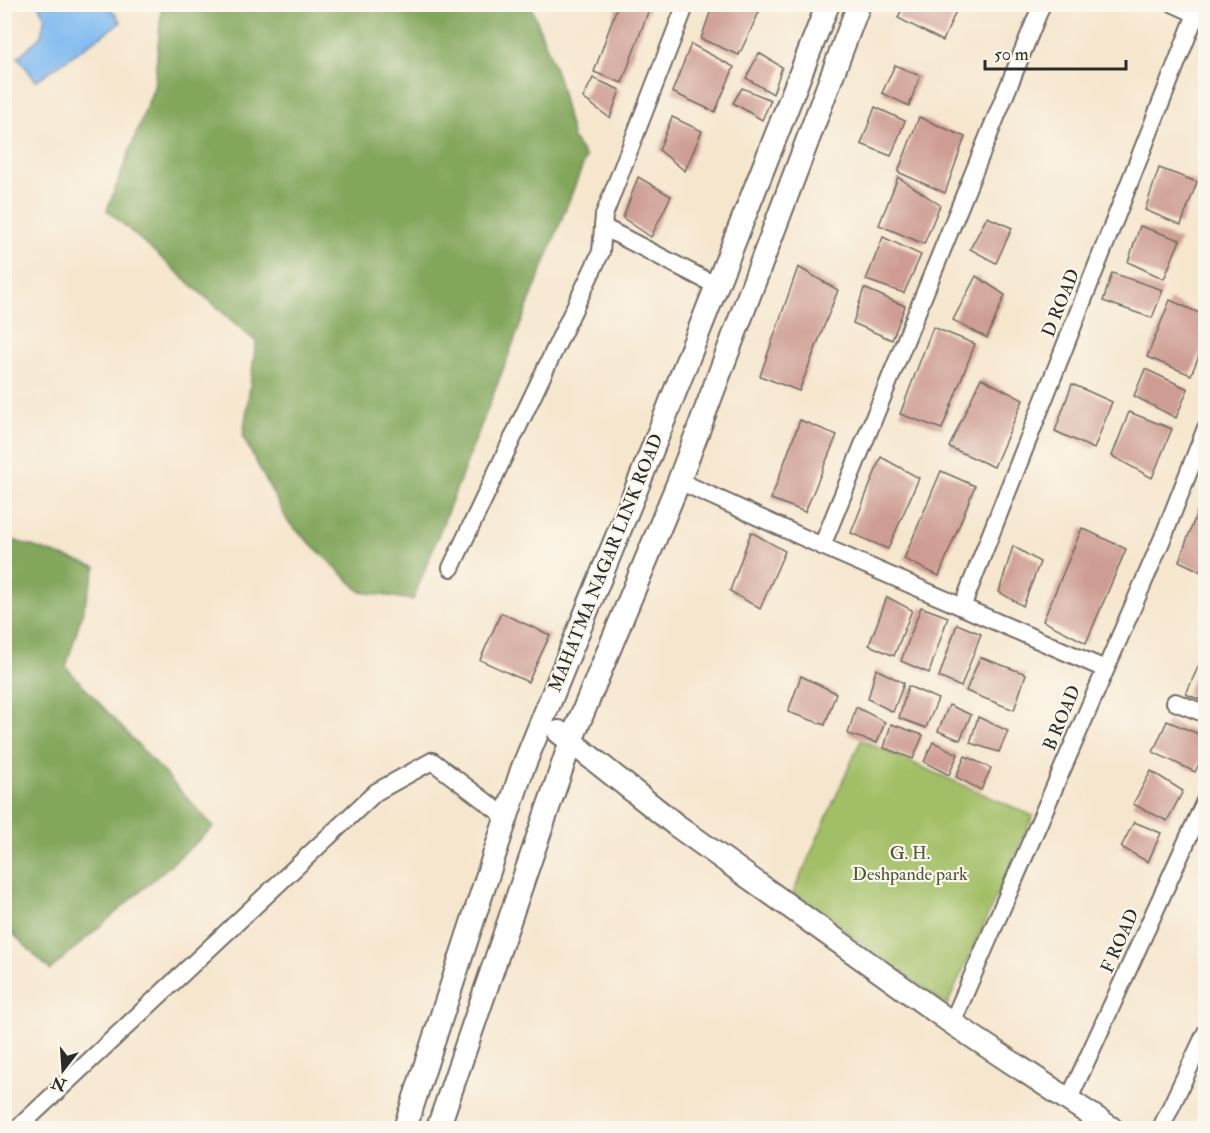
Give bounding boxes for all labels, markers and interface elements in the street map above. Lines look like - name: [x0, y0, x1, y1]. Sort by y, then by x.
- scale bar: [985, 33, 1126, 71]
- text: 50 m: [994, 43, 1029, 66]
- street label: D ROAD: [1037, 266, 1085, 340]
- street label: MAHATMA NAGAR LINK ROAD: [544, 431, 668, 695]
- street label: B ROAD: [1038, 682, 1086, 754]
- park label: G. H. Deshpande park: [852, 842, 968, 886]
- street label: F ROAD: [1096, 905, 1144, 977]
- north arrow: [33, 1040, 93, 1100]
- text: N: [48, 1072, 70, 1095]

